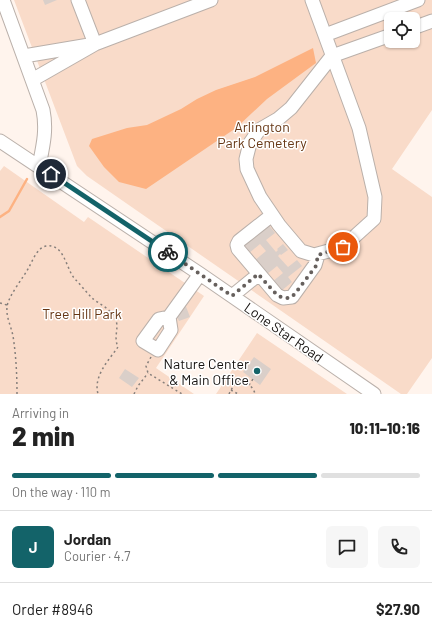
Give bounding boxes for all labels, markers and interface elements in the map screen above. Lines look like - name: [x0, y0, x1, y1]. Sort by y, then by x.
- map controls: [384, 12, 420, 48]
- button: locate: [384, 12, 420, 48]
- park label: Arlington Park Cemetery: [217, 118, 307, 151]
- pin: [34, 157, 68, 191]
- icon: home: [40, 163, 62, 185]
- pin: [326, 230, 360, 264]
- courier: [148, 232, 188, 272]
- icon: bag: [332, 236, 354, 258]
- icon: bike: [157, 241, 179, 263]
- street label: Lone Star Road: [241, 298, 327, 366]
- park label: Tree Hill Park: [42, 305, 122, 322]
- place label: Nature Center & Main Office: [164, 355, 249, 388]
- marker: Nature Center & Main Office: [252, 366, 262, 376]
- text: Arriving in: [12, 405, 69, 421]
- text: 10:11–10:16: [349, 419, 420, 437]
- text: 2 min: [12, 420, 75, 451]
- text: On the way · 110 m: [12, 484, 110, 500]
- button: chat: [326, 526, 368, 568]
- button: phone: [378, 526, 420, 568]
- text: Jordan: [64, 530, 111, 548]
- text: J: [29, 538, 37, 556]
- text: Courier · 4.7: [64, 548, 131, 564]
- text: Order #8946: [12, 600, 93, 618]
- text: $27.90: [376, 600, 420, 618]

